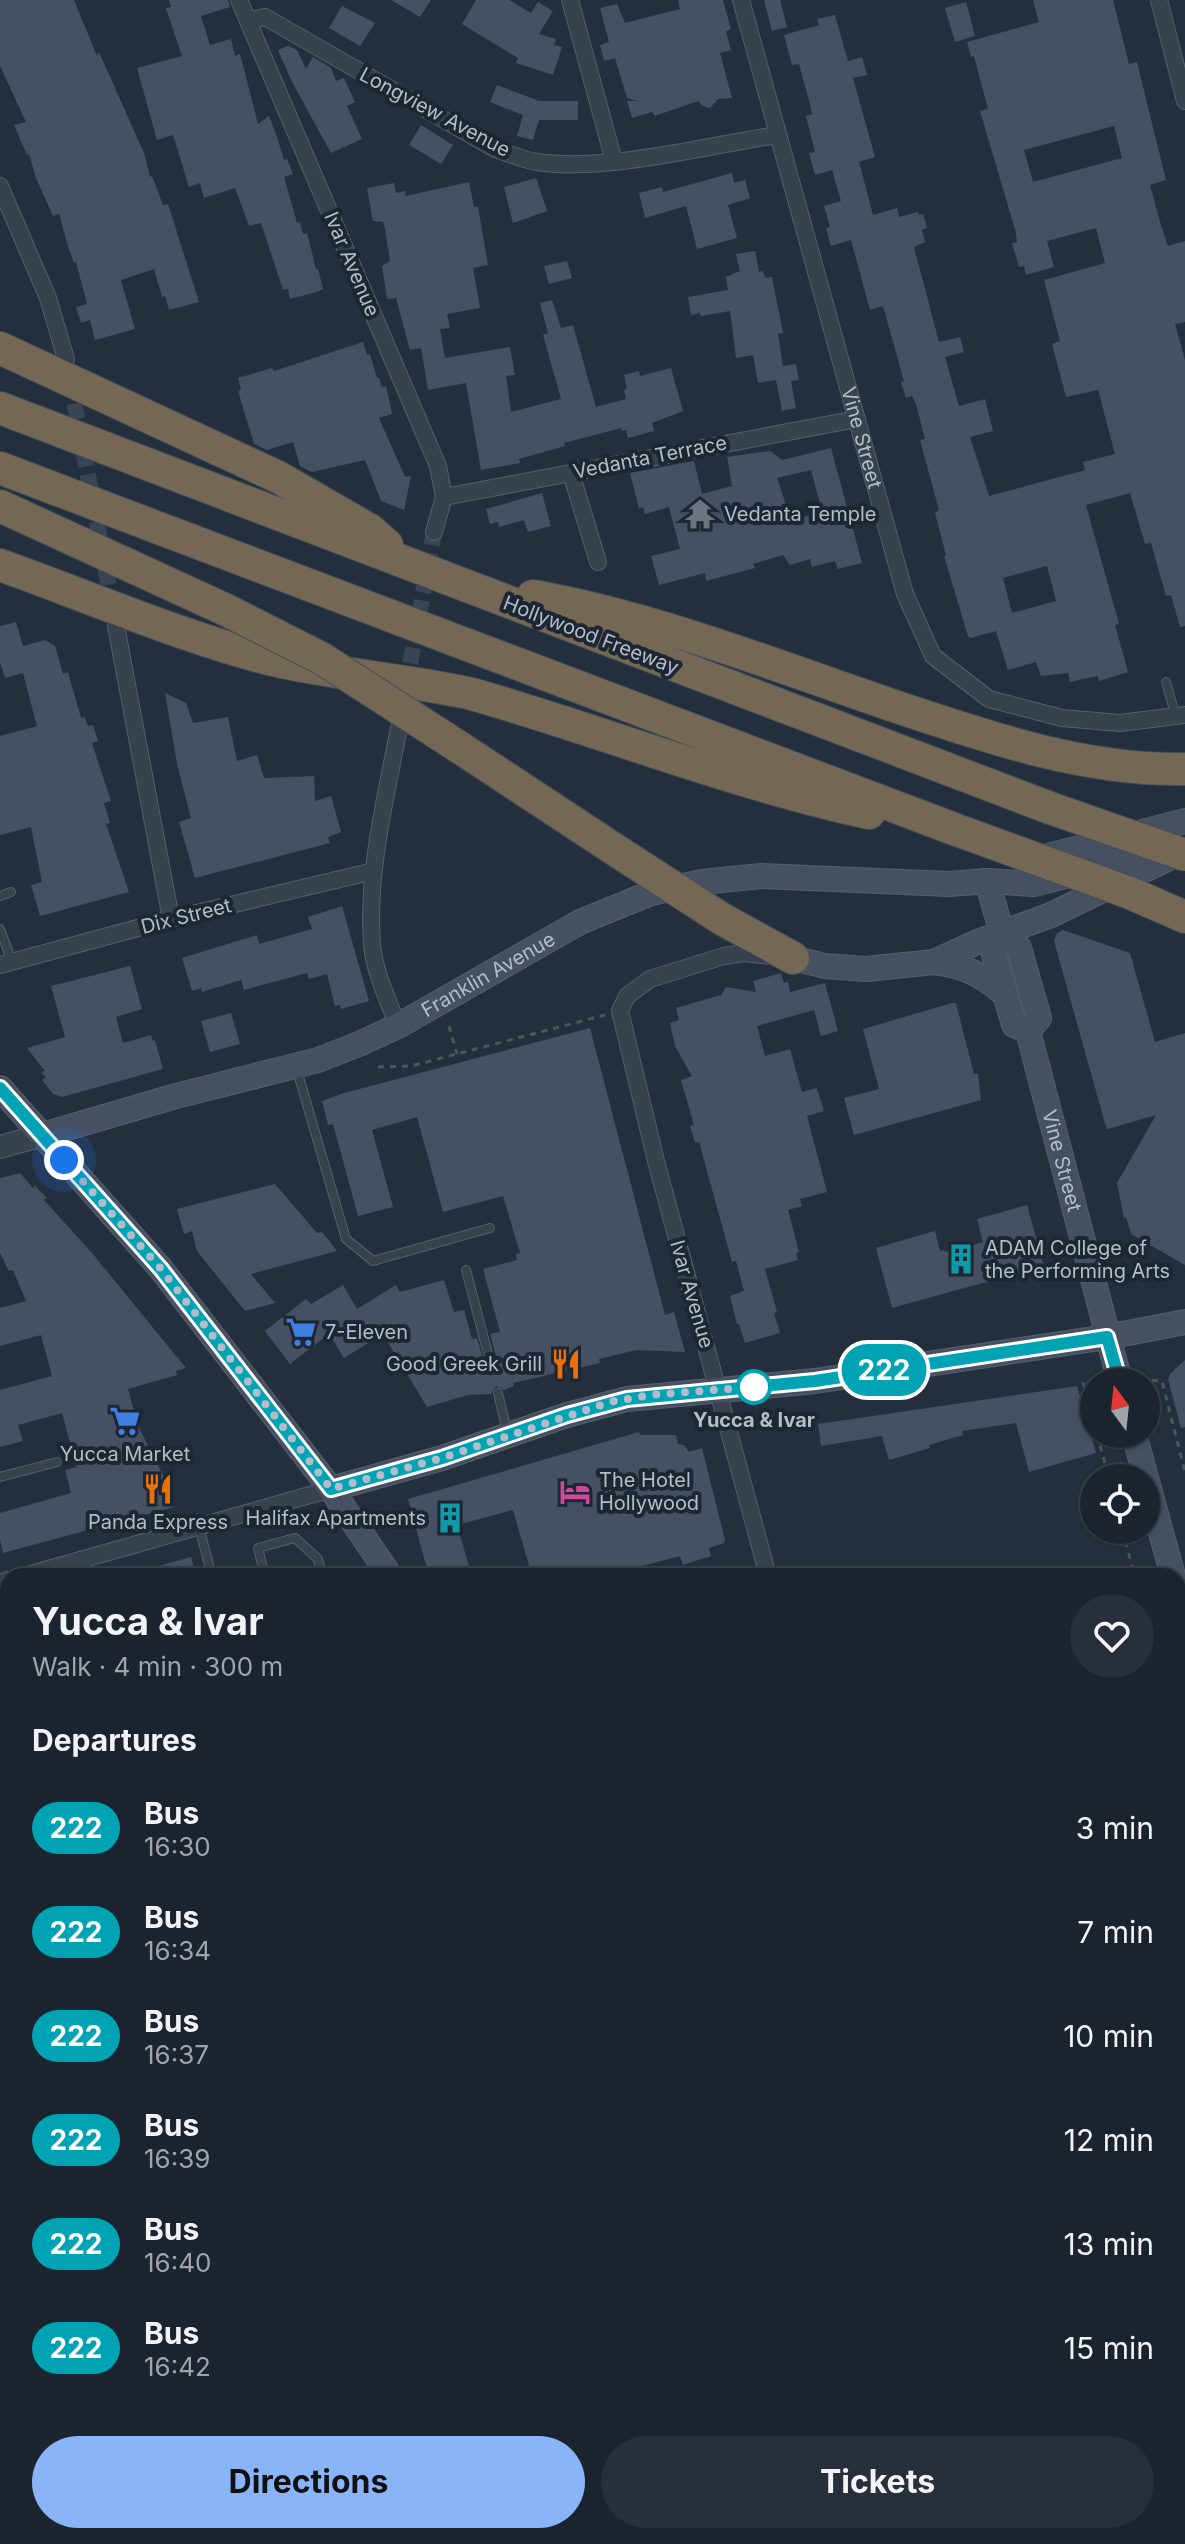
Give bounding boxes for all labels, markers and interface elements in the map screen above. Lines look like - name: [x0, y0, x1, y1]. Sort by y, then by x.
- street label: Longview Avenue: [356, 62, 514, 162]
- street label: Ivar Avenue: [319, 208, 385, 320]
- street label: Vine Street: [836, 384, 887, 492]
- street label: Vedanta Terrace: [571, 430, 729, 484]
- temple icon: Vedanta Temple: [683, 497, 717, 531]
- place label: Vedanta Temple: [724, 502, 877, 526]
- street label: Hollywood Freeway: [500, 591, 682, 679]
- street label: Dix Street: [138, 893, 234, 939]
- street label: Franklin Avenue: [417, 927, 559, 1022]
- street label: Vine Street: [1037, 1107, 1087, 1215]
- your location: [44, 1140, 84, 1180]
- place label: ADAM College of the Performing Arts: [985, 1236, 1170, 1283]
- street label: Ivar Avenue: [665, 1237, 719, 1351]
- building icon: ADAM College of the Performing Arts: [944, 1242, 978, 1276]
- supermarket icon: 7-Eleven: [284, 1315, 318, 1349]
- place label: 7-Eleven: [325, 1320, 408, 1344]
- line badge: 222: [838, 1344, 930, 1396]
- restaurant icon: Good Greek Grill: [549, 1347, 583, 1381]
- place label: Good Greek Grill: [386, 1352, 542, 1376]
- text: 222: [858, 1353, 910, 1387]
- north arrow: [1080, 1368, 1160, 1448]
- map controls: [1080, 1368, 1160, 1544]
- marker: Yucca & Ivar: [737, 1370, 771, 1404]
- supermarket icon: Yucca Market: [108, 1404, 142, 1438]
- place label: Yucca & Ivar: [693, 1408, 815, 1432]
- place label: Yucca Market: [60, 1442, 191, 1466]
- button: locate: [1080, 1464, 1160, 1544]
- place label: The Hotel Hollywood: [599, 1468, 699, 1515]
- restaurant icon: Panda Express: [141, 1472, 175, 1506]
- hotel icon: The Hotel Hollywood: [558, 1475, 592, 1509]
- building icon: Halifax Apartments: [433, 1501, 467, 1535]
- place label: Halifax Apartments: [246, 1506, 426, 1530]
- place label: Panda Express: [88, 1510, 228, 1534]
- button: heart: [1070, 1594, 1154, 1678]
- text: Yucca & Ivar: [32, 1598, 264, 1644]
- text: Walk · 4 min · 300 m: [32, 1651, 283, 1682]
- text: Departures: [32, 1722, 197, 1758]
- text: Bus: [144, 1795, 199, 1831]
- text: 3 min: [1076, 1810, 1154, 1846]
- text: 222: [50, 1811, 102, 1845]
- text: 16:30: [144, 1831, 211, 1862]
- text: Bus: [144, 1899, 199, 1935]
- text: 7 min: [1077, 1914, 1154, 1950]
- text: 222: [50, 1915, 102, 1949]
- text: 16:34: [144, 1935, 211, 1966]
- text: Bus: [144, 2003, 199, 2039]
- text: 10 min: [1063, 2018, 1154, 2054]
- text: 222: [50, 2019, 102, 2053]
- text: 16:37: [144, 2039, 209, 2070]
- text: Bus: [144, 2107, 199, 2143]
- text: 12 min: [1064, 2122, 1154, 2158]
- text: 222: [50, 2123, 102, 2157]
- text: 16:39: [144, 2143, 210, 2174]
- text: Bus: [144, 2211, 199, 2247]
- text: 13 min: [1064, 2226, 1154, 2262]
- text: 222: [50, 2227, 102, 2261]
- text: 16:40: [144, 2247, 211, 2278]
- text: Bus: [144, 2315, 199, 2351]
- text: 15 min: [1064, 2330, 1154, 2366]
- text: 222: [50, 2331, 102, 2365]
- text: 16:42: [144, 2351, 211, 2382]
- button: Directions: [32, 2436, 585, 2528]
- button: Tickets: [601, 2436, 1154, 2528]

